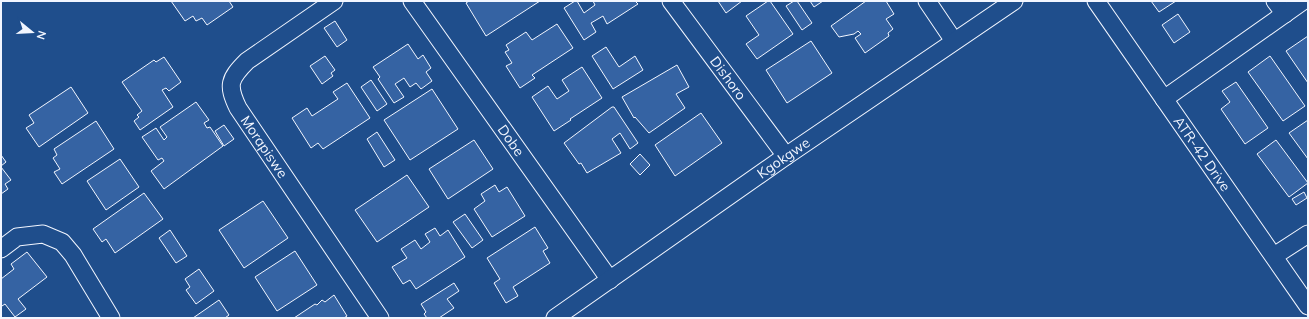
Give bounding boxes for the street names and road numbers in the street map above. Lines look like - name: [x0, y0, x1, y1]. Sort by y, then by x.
- street label: Dishoro: [706, 53, 750, 104]
- street label: Morapiswe: [237, 112, 292, 182]
- street label: ATR-42 Drive: [1170, 113, 1235, 195]
- street label: Dobe: [494, 121, 528, 160]
- street label: Kgokgwe: [754, 133, 813, 183]

